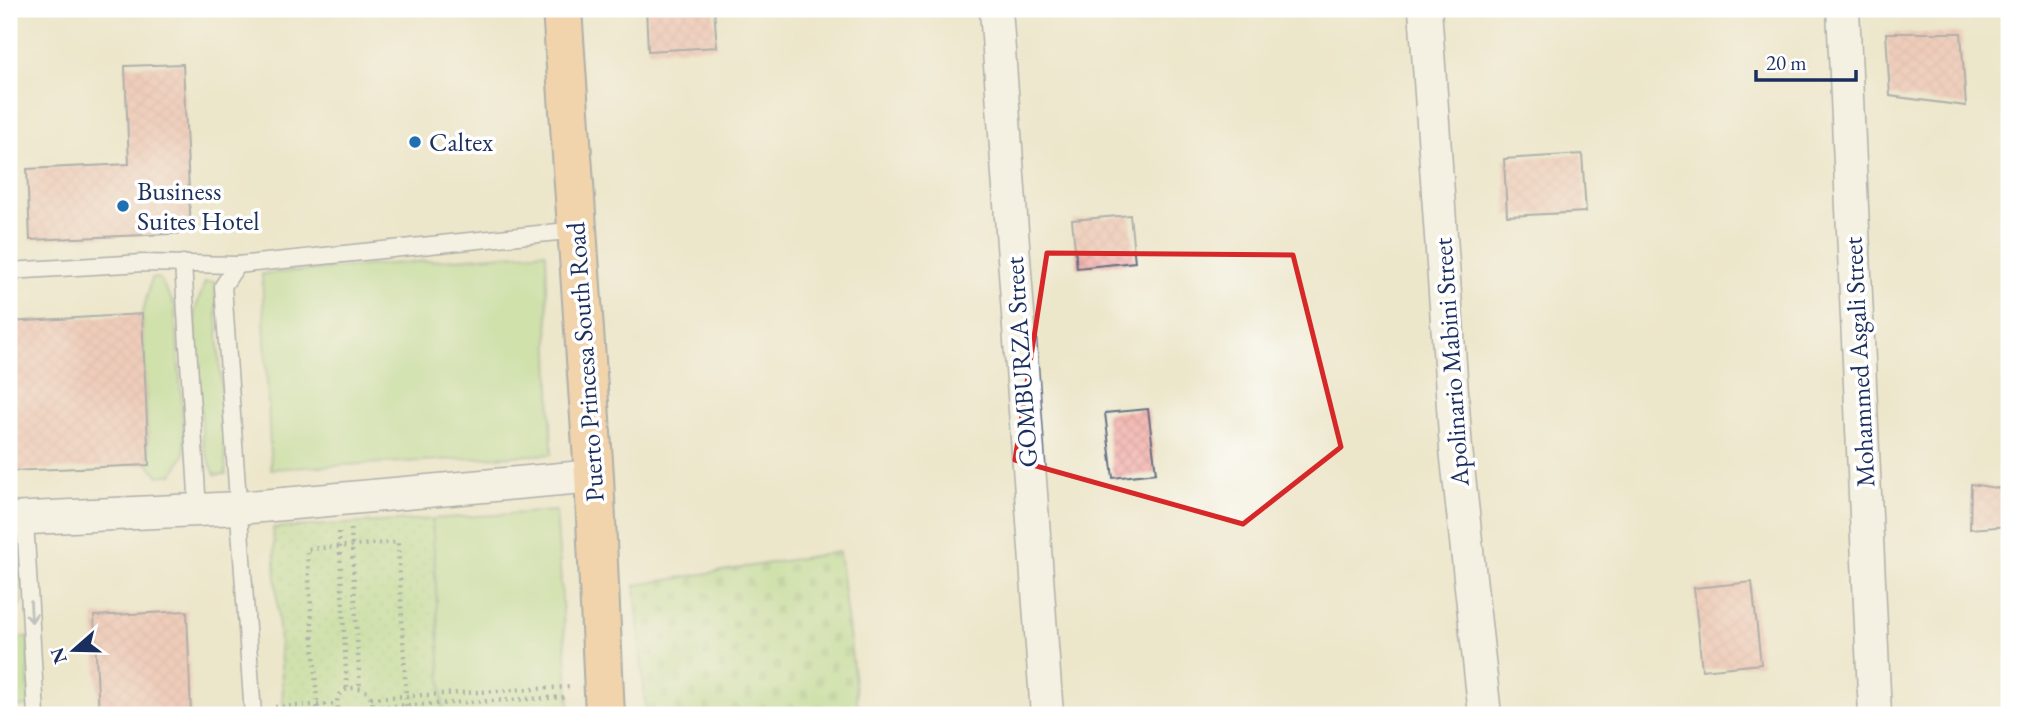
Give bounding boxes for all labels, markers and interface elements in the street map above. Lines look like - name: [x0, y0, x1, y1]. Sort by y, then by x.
- scale bar: [1756, 38, 1855, 82]
- text: 20 m: [1766, 49, 1807, 76]
- place label: Caltex: [429, 125, 494, 159]
- marker: Caltex: [407, 134, 423, 150]
- place label: Business Suites Hotel: [137, 174, 260, 238]
- marker: Business Suites Hotel: [115, 198, 131, 214]
- street label: Puerto Princesa South Road: [558, 220, 612, 503]
- street label: Apolinario Mabini Street: [1425, 236, 1477, 489]
- street label: Mohammed Asgali Street: [1835, 236, 1883, 488]
- street label: GOMBURZA Street: [997, 255, 1045, 469]
- one-way arrow: [24, 600, 37, 623]
- north arrow: [38, 616, 108, 686]
- text: N: [44, 644, 73, 667]

